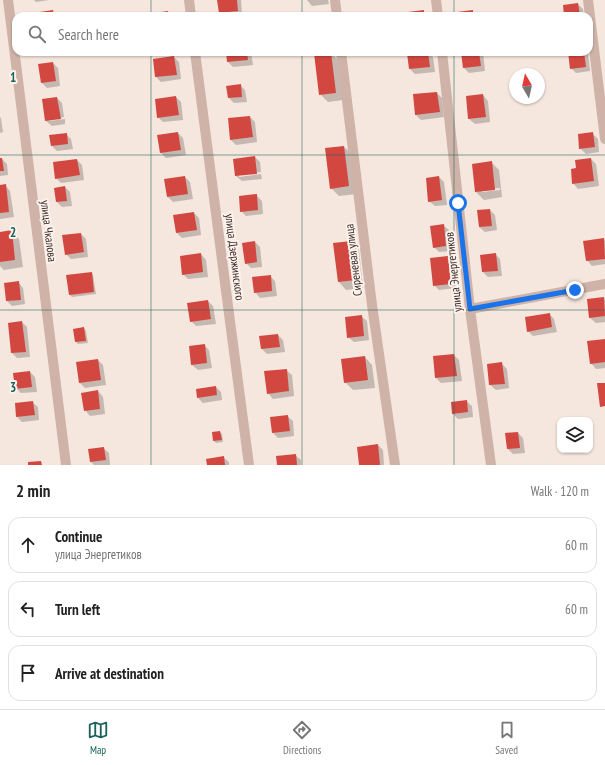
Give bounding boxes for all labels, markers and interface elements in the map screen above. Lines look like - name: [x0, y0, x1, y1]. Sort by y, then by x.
- search box: [12, 12, 593, 56]
- icon: search: [26, 23, 48, 45]
- text: Search here: [58, 25, 119, 44]
- north arrow: [509, 68, 545, 104]
- text: 1: [10, 69, 16, 86]
- route start: [449, 194, 467, 212]
- street label: улица Чкалова: [38, 199, 60, 263]
- street label: улица Дзержинского: [222, 213, 248, 301]
- street label: Сиреневая улица: [341, 223, 365, 297]
- text: 2: [10, 224, 16, 241]
- street label: улица Энергетиков: [441, 231, 465, 313]
- route end: [566, 281, 584, 299]
- text: 3: [10, 379, 16, 396]
- map controls: [557, 417, 593, 453]
- button: layers: [557, 417, 593, 453]
- text: 2 min: [16, 480, 50, 502]
- text: Walk · 120 m: [531, 483, 589, 500]
- text: Continue: [55, 527, 102, 546]
- icon: ahead: [17, 534, 39, 556]
- text: 60 m: [565, 537, 588, 554]
- text: улица Энергетиков: [55, 546, 142, 563]
- icon: left: [17, 598, 39, 620]
- text: Turn left: [55, 600, 100, 619]
- text: 60 m: [565, 601, 588, 618]
- icon: arrive: [17, 662, 39, 684]
- text: Arrive at destination: [55, 664, 164, 683]
- tab: Map: [87, 719, 109, 757]
- tab: Directions: [283, 719, 321, 757]
- tab: Saved: [495, 719, 518, 757]

